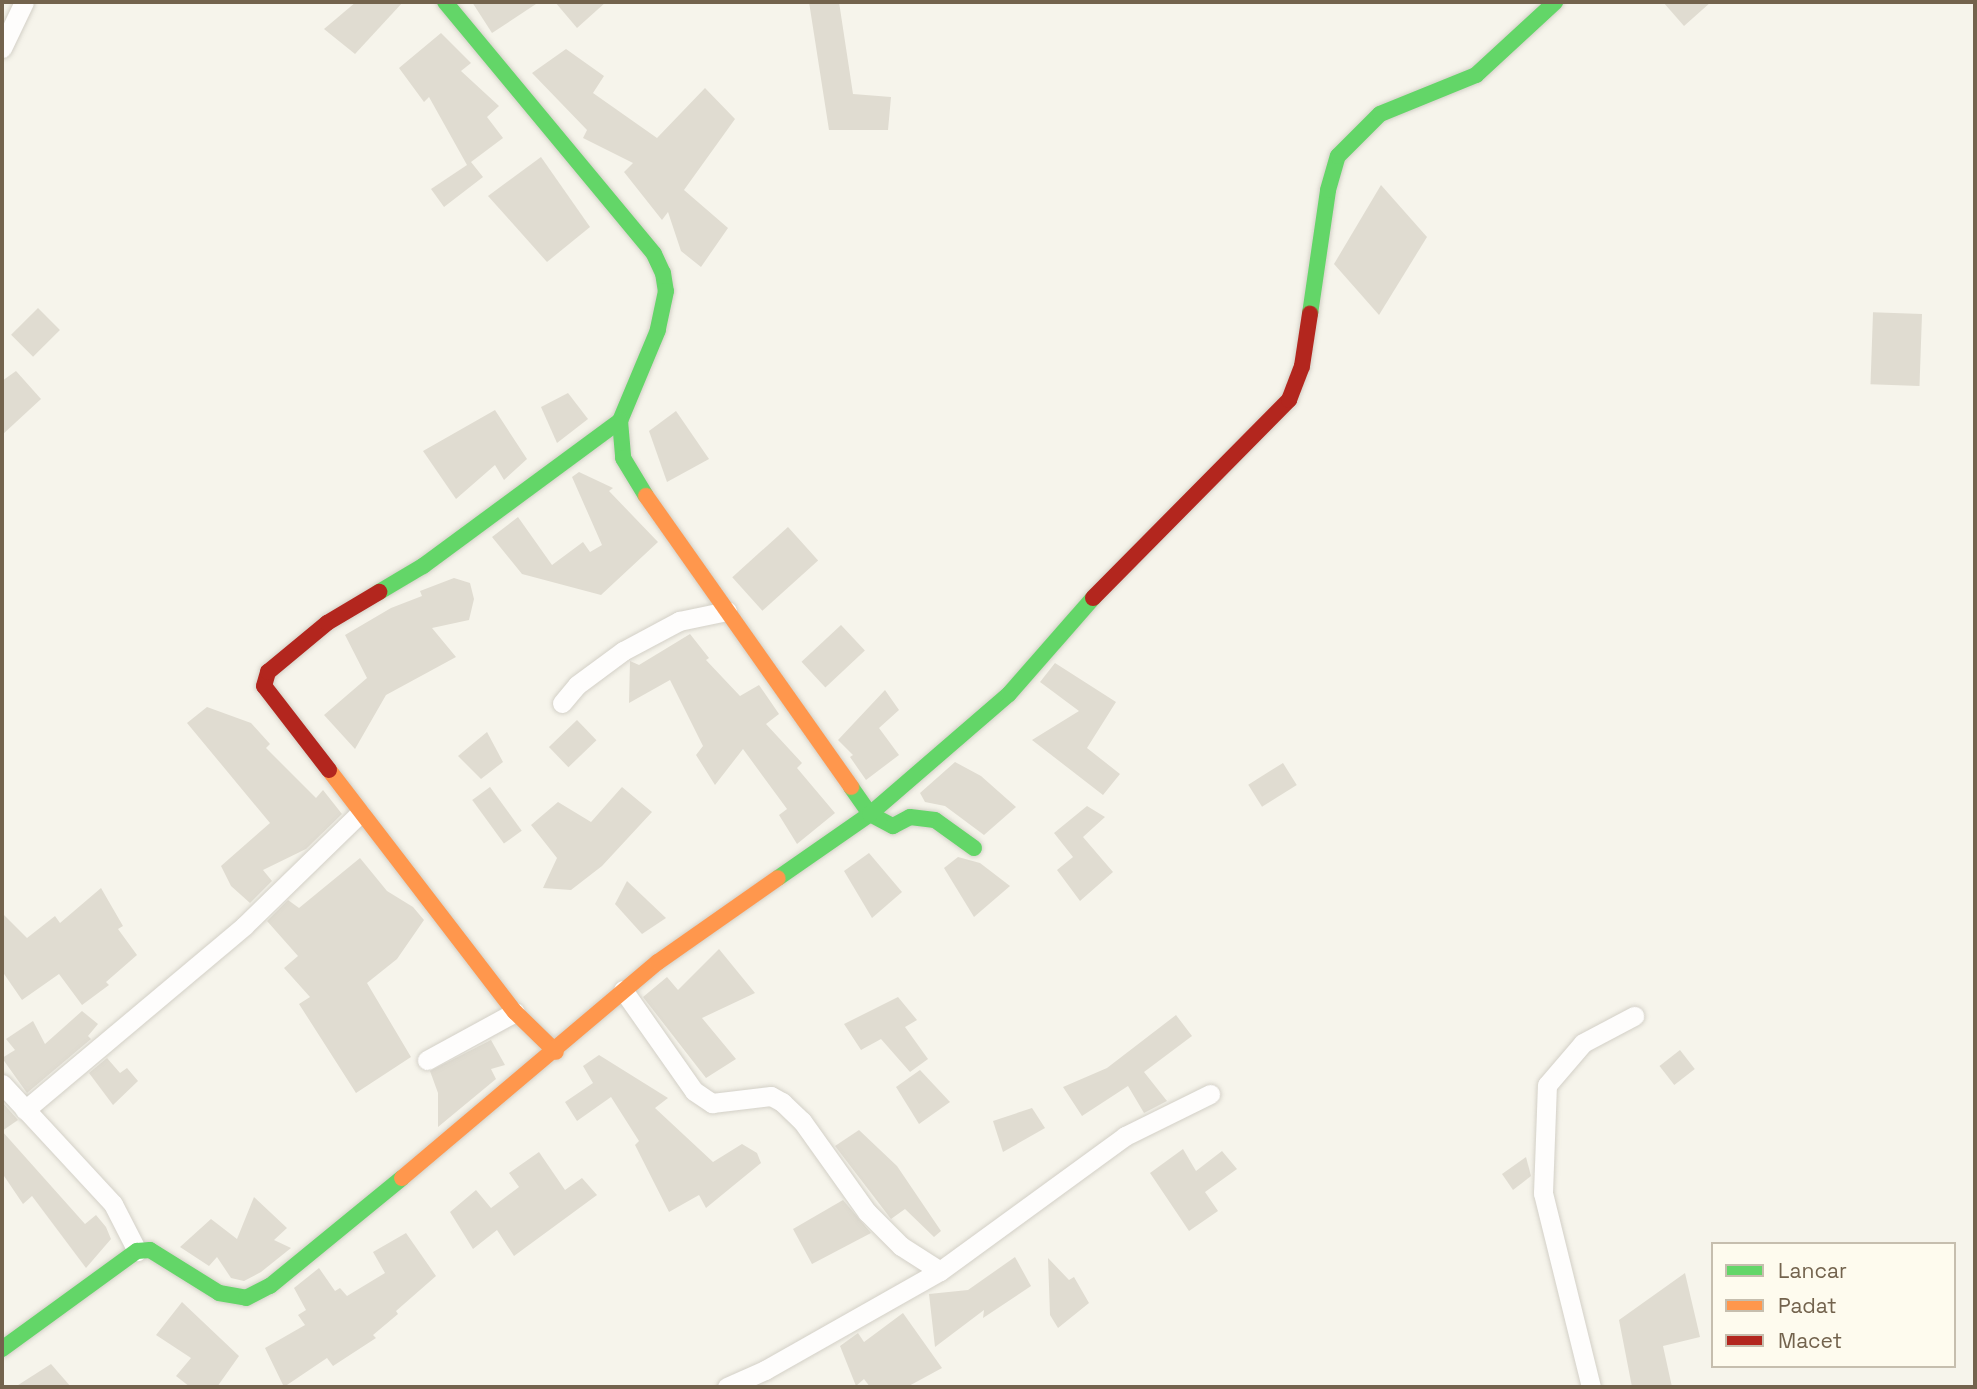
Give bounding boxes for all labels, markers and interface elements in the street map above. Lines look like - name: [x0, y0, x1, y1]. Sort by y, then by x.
- legend: [1711, 1242, 1956, 1368]
- text: Lancar: [1778, 1257, 1847, 1284]
- text: Padat: [1778, 1292, 1837, 1319]
- text: Macet: [1778, 1327, 1842, 1354]

